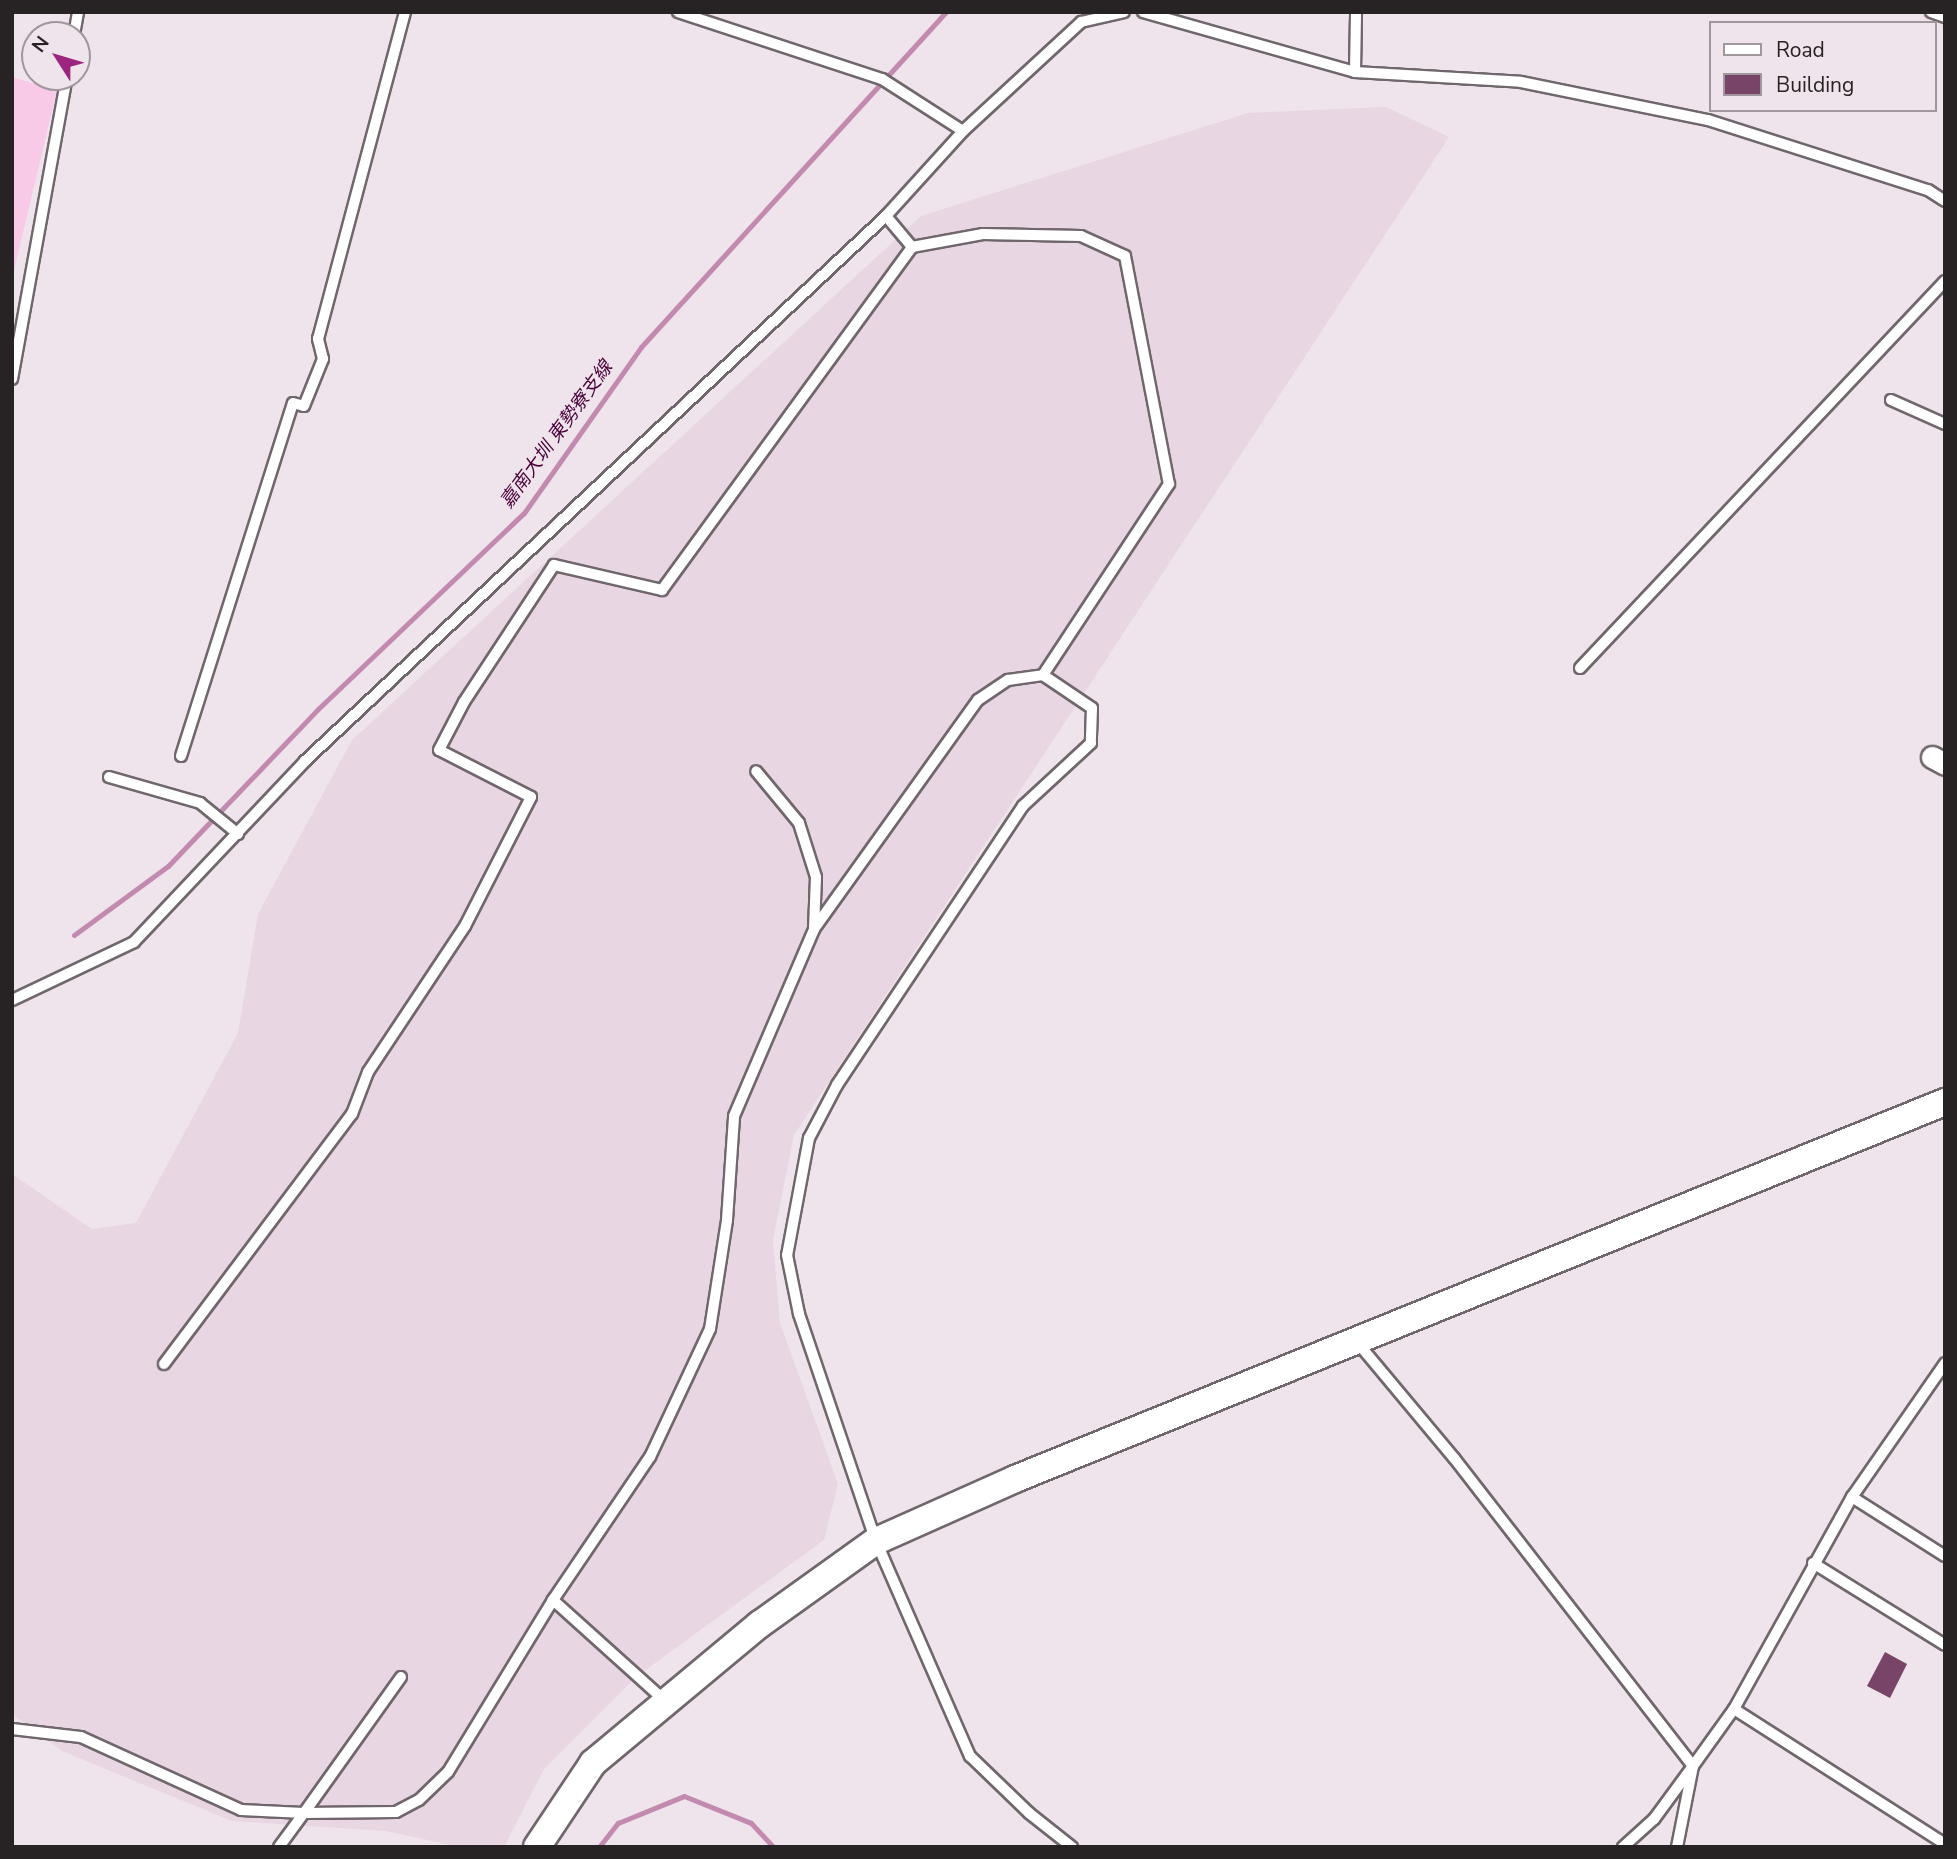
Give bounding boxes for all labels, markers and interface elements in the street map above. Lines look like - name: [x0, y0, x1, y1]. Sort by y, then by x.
- north arrow: [21, 21, 91, 91]
- legend: [1708, 21, 1936, 112]
- text: N: [26, 31, 55, 58]
- text: Road: [1776, 36, 1825, 64]
- text: Building: [1776, 71, 1854, 99]
- water label: 嘉南大圳 東勢寮支線: [496, 357, 618, 513]

